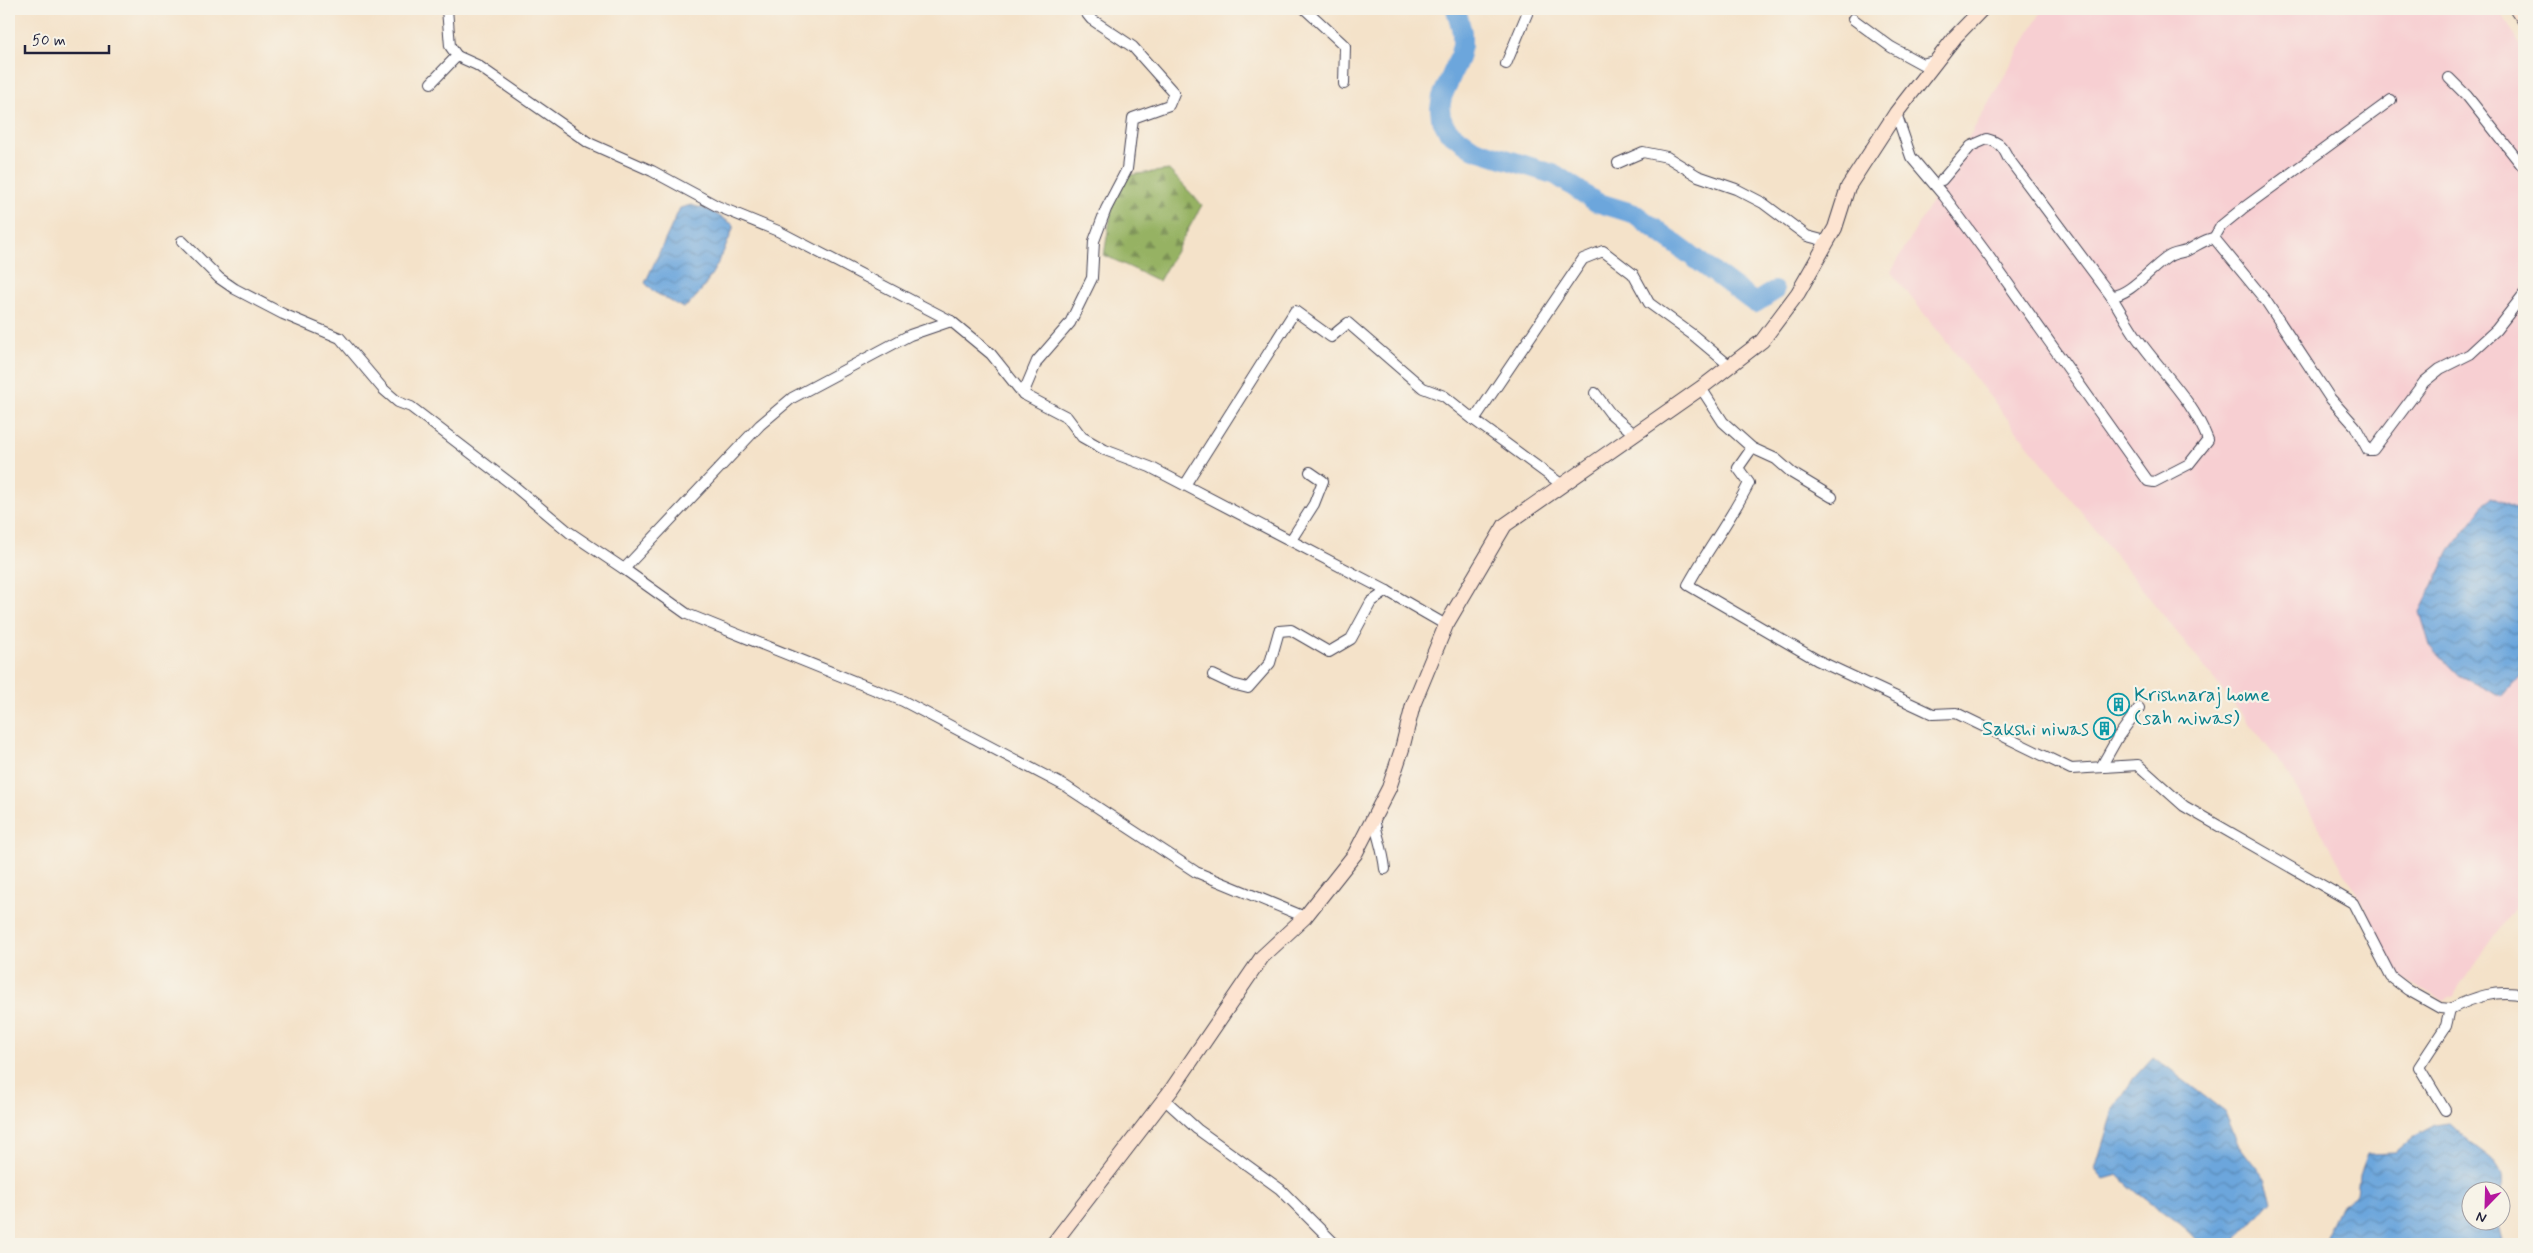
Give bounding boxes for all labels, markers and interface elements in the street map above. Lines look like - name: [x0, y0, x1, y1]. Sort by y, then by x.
- scale bar: [25, 22, 109, 54]
- text: 50 m: [32, 31, 66, 51]
- place label: Krishnaraj home (sah niwas): [2134, 682, 2270, 732]
- building icon: Krishnaraj home (sah niwas): [2106, 693, 2130, 717]
- place label: Sakshi niwas: [1982, 716, 2089, 743]
- building icon: Sakshi niwas: [2093, 716, 2117, 740]
- north arrow: [2460, 1180, 2510, 1230]
- text: N: [2474, 1207, 2489, 1227]

